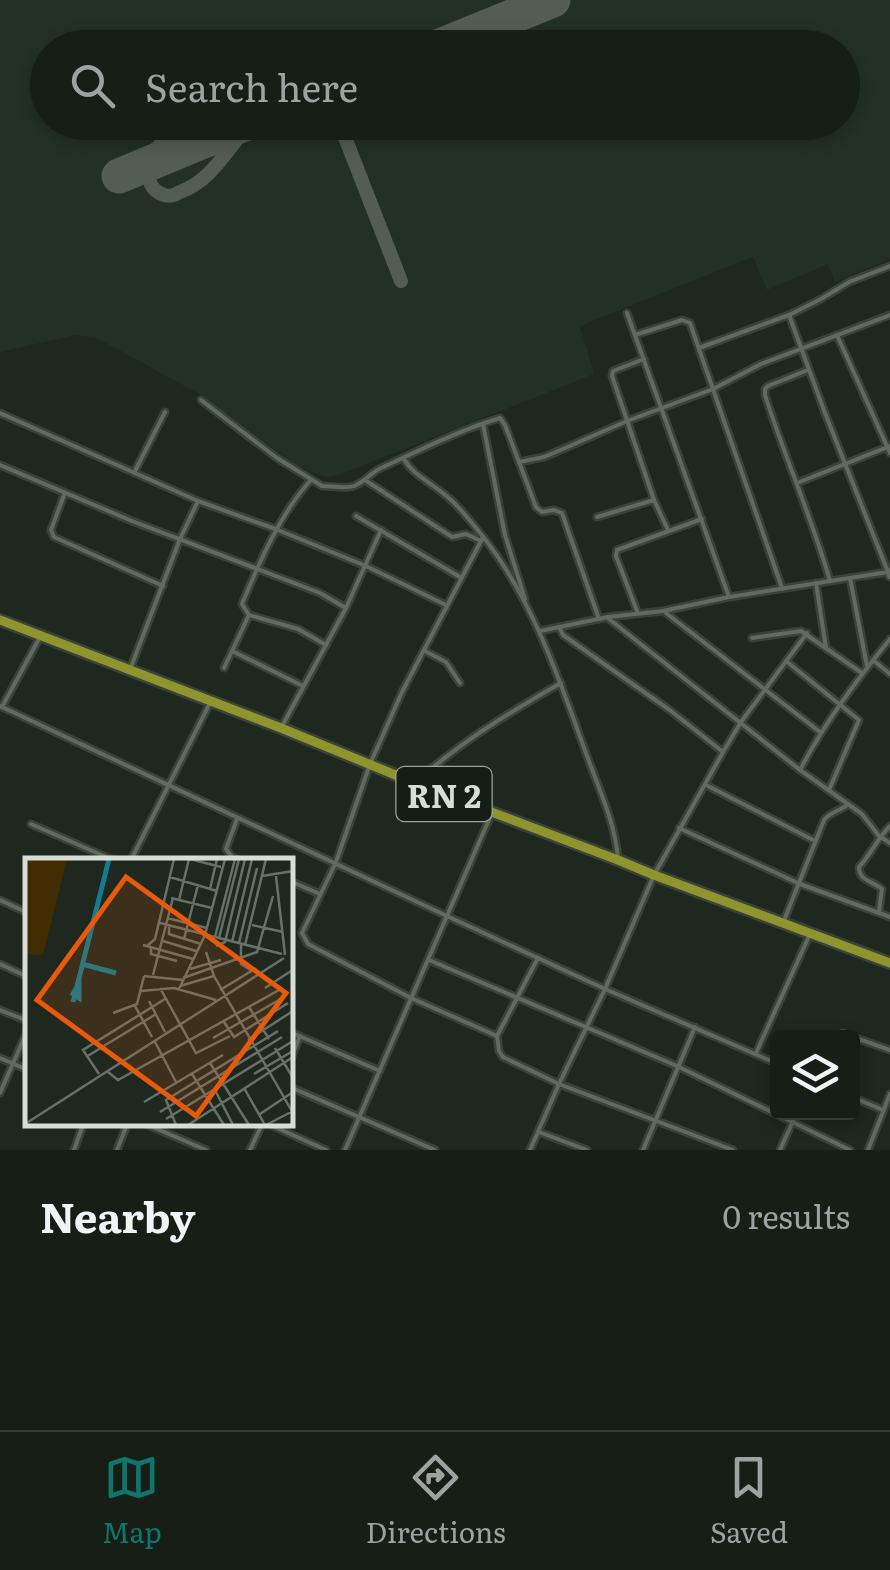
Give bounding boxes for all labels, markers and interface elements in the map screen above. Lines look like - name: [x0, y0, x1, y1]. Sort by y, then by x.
- search box: [30, 30, 860, 140]
- text: Search here: [145, 57, 358, 114]
- icon: search: [65, 58, 120, 113]
- road number: RN 2: [396, 767, 492, 821]
- inset map: [25, 858, 292, 1125]
- map controls: [770, 1030, 860, 1120]
- button: layers: [770, 1030, 860, 1120]
- text: Nearby: [40, 1184, 196, 1246]
- text: 0 results: [722, 1191, 850, 1239]
- tab: Map: [102, 1450, 162, 1552]
- tab: Directions: [366, 1450, 506, 1552]
- tab: Saved: [710, 1450, 788, 1552]

